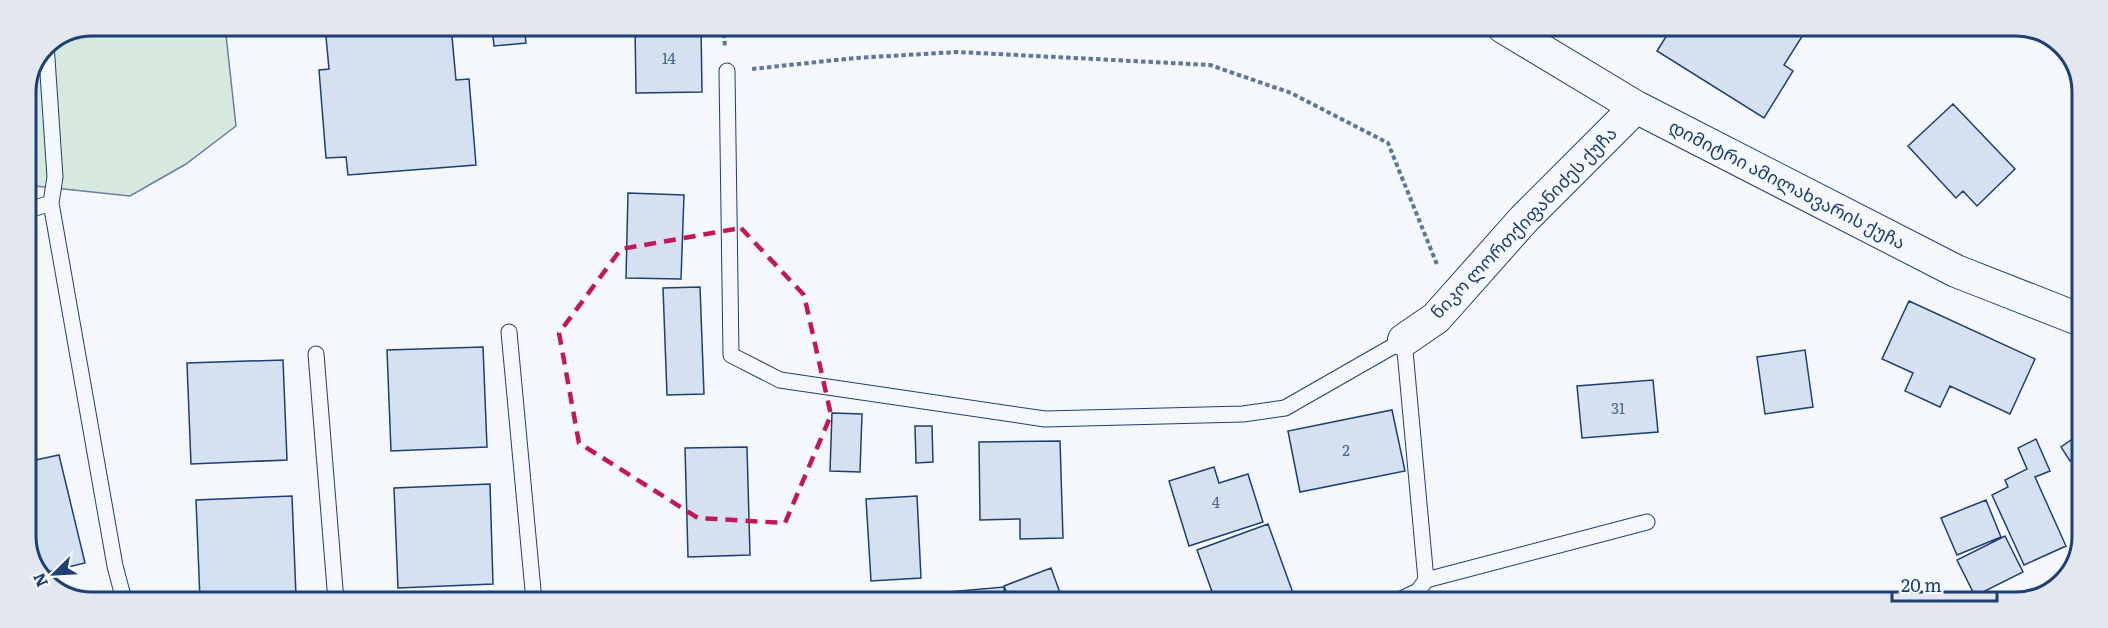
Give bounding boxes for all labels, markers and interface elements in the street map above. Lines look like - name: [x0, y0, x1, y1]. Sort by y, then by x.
- house number: 14: [662, 46, 676, 69]
- street label: დიმიტრი ამილახვარის ქუჩა: [1665, 112, 1911, 255]
- street label: ნიკო ლორთქიფანიძეს ქუჩა: [1424, 120, 1622, 324]
- house number: 31: [1611, 396, 1625, 419]
- house number: 2: [1342, 438, 1350, 461]
- house number: 4: [1212, 490, 1220, 513]
- north arrow: [24, 544, 84, 604]
- scale bar: [1892, 565, 1997, 603]
- text: N: [26, 569, 53, 592]
- text: 20 m: [1901, 571, 1942, 598]

